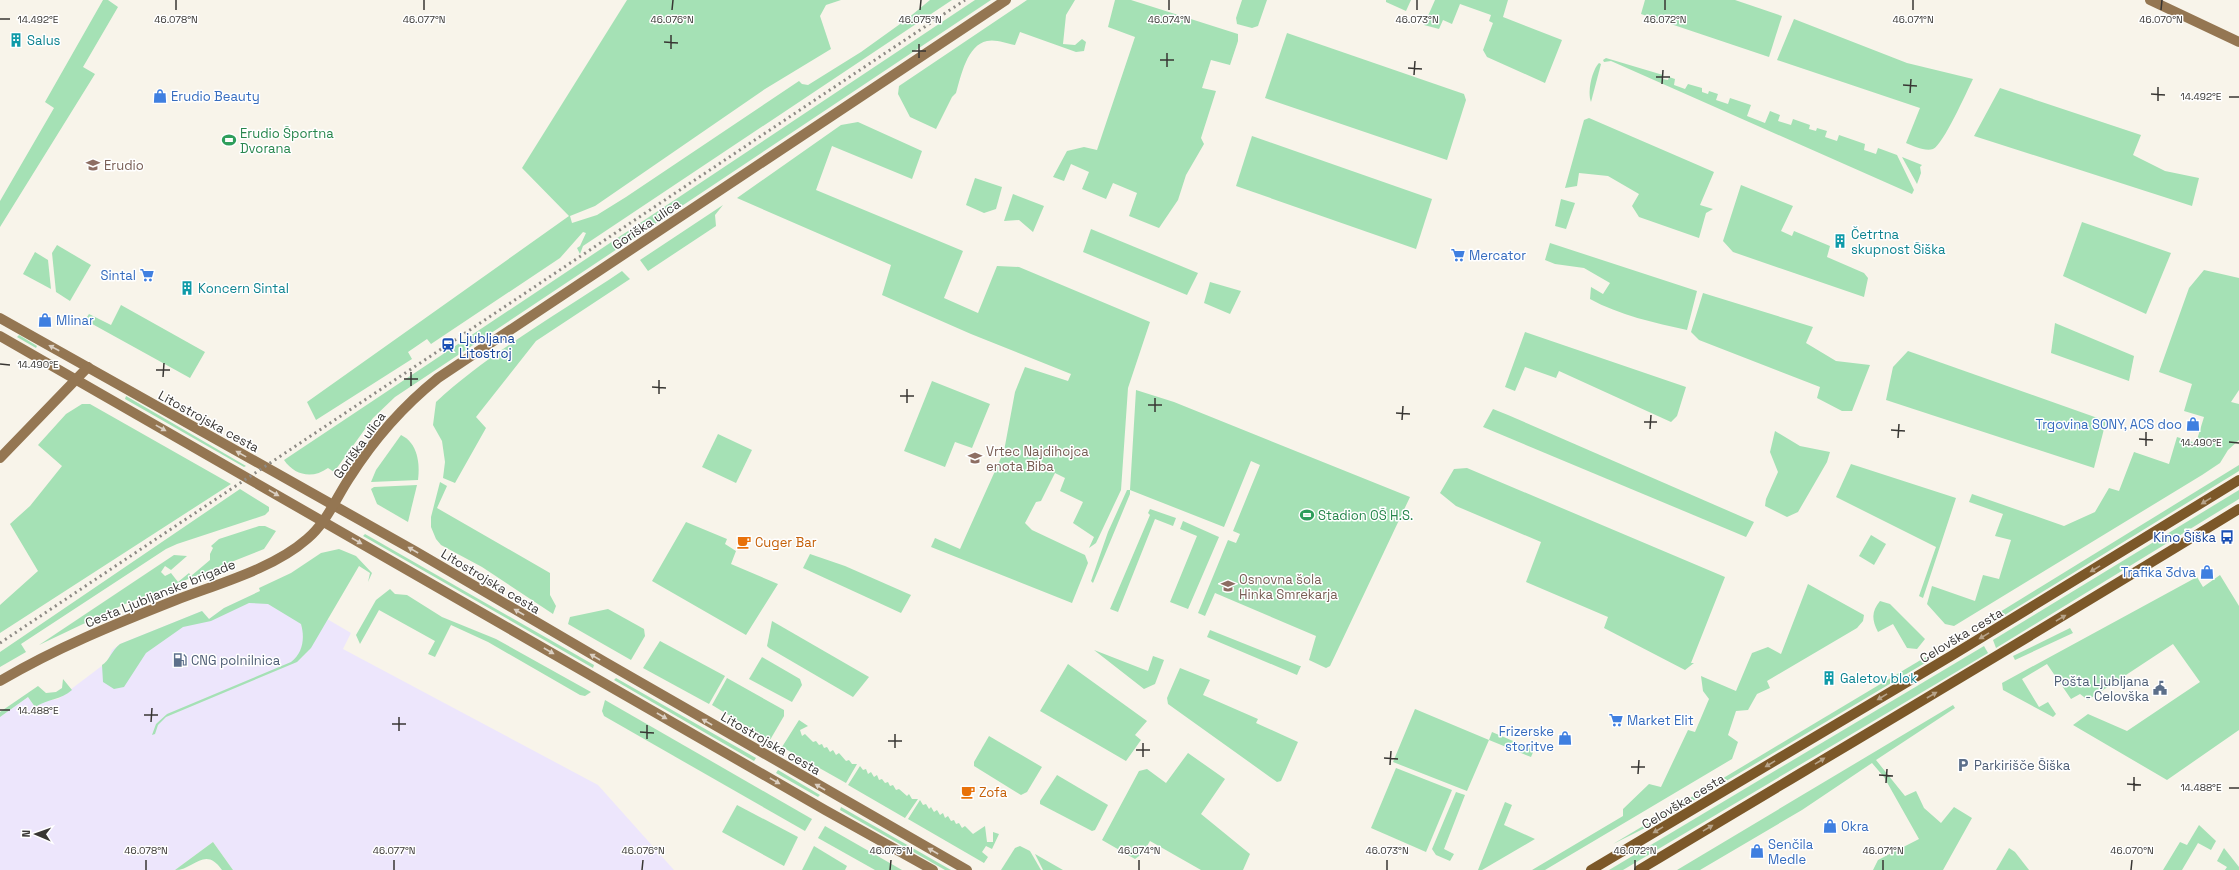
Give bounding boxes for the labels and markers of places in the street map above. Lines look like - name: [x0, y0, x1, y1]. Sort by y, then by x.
- building icon: Salus: [8, 32, 24, 48]
- place label: Salus: [27, 32, 61, 49]
- shop icon: Erudio Beauty: [152, 88, 168, 104]
- place label: Erudio Beauty: [171, 88, 260, 105]
- place label: Erudio Športna Dvorana: [240, 125, 334, 157]
- sports icon: Erudio Športna Dvorana: [221, 132, 237, 148]
- school or university icon: Erudio: [85, 157, 101, 173]
- place label: Erudio: [104, 157, 144, 174]
- place label: Četrtna skupnost Šiška: [1851, 226, 1946, 258]
- building icon: Četrtna skupnost Šiška: [1832, 233, 1848, 249]
- supermarket icon: Mercator: [1450, 247, 1466, 263]
- place label: Mercator: [1469, 247, 1526, 264]
- place label: Sintal: [100, 267, 136, 284]
- supermarket icon: Sintal: [139, 267, 155, 283]
- building icon: Koncern Sintal: [179, 280, 195, 296]
- place label: Koncern Sintal: [198, 280, 289, 297]
- shop icon: Mlinar: [37, 312, 53, 328]
- place label: Mlinar: [56, 312, 94, 329]
- place label: Ljubljana Litostroj: [459, 330, 515, 362]
- station icon: Ljubljana Litostroj: [440, 337, 456, 353]
- place label: Trgovina SONY, ACS doo: [2036, 416, 2182, 433]
- shop icon: Trgovina SONY, ACS doo: [2185, 416, 2201, 432]
- place label: Vrtec Najdihojca enota Biba: [986, 443, 1089, 475]
- school or university icon: Vrtec Najdihojca enota Biba: [967, 450, 983, 466]
- sports icon: Stadion OŠ H.S.: [1299, 507, 1315, 523]
- place label: Stadion OŠ H.S.: [1318, 507, 1413, 524]
- place label: Kino Šiška: [2153, 529, 2217, 546]
- bus stop icon: Kino Šiška: [2219, 529, 2235, 545]
- cafe icon: Cuger Bar: [736, 534, 752, 550]
- place label: Cuger Bar: [755, 534, 817, 551]
- place label: Trafika 3dva: [2121, 564, 2197, 581]
- shop icon: Trafika 3dva: [2199, 564, 2215, 580]
- place label: Osnovna šola Hinka Smrekarja: [1239, 571, 1338, 603]
- school or university icon: Osnovna šola Hinka Smrekarja: [1220, 578, 1236, 594]
- fuel station icon: CNG polnilnica: [172, 652, 188, 668]
- place label: CNG polnilnica: [191, 652, 281, 669]
- building icon: Galetov blok: [1821, 670, 1837, 686]
- place label: Galetov blok: [1840, 670, 1917, 687]
- place label: Pošta Ljubljana - Celovška: [2054, 673, 2150, 705]
- public building icon: Pošta Ljubljana - Celovška: [2152, 680, 2168, 696]
- supermarket icon: Market Elit: [1608, 712, 1624, 728]
- place label: Market Elit: [1627, 712, 1694, 729]
- place label: Frizerske storitve: [1499, 723, 1554, 755]
- shop icon: Frizerske storitve: [1557, 730, 1573, 746]
- parking icon: Parkirišče Šiška: [1955, 757, 1971, 773]
- place label: Parkirišče Šiška: [1974, 757, 2071, 774]
- cafe icon: Zofa: [960, 784, 976, 800]
- place label: Zofa: [979, 784, 1008, 801]
- shop icon: Okra: [1822, 818, 1838, 834]
- place label: Okra: [1841, 818, 1869, 835]
- place label: Senčila Medle: [1768, 836, 1814, 868]
- shop icon: Senčila Medle: [1749, 843, 1765, 859]

